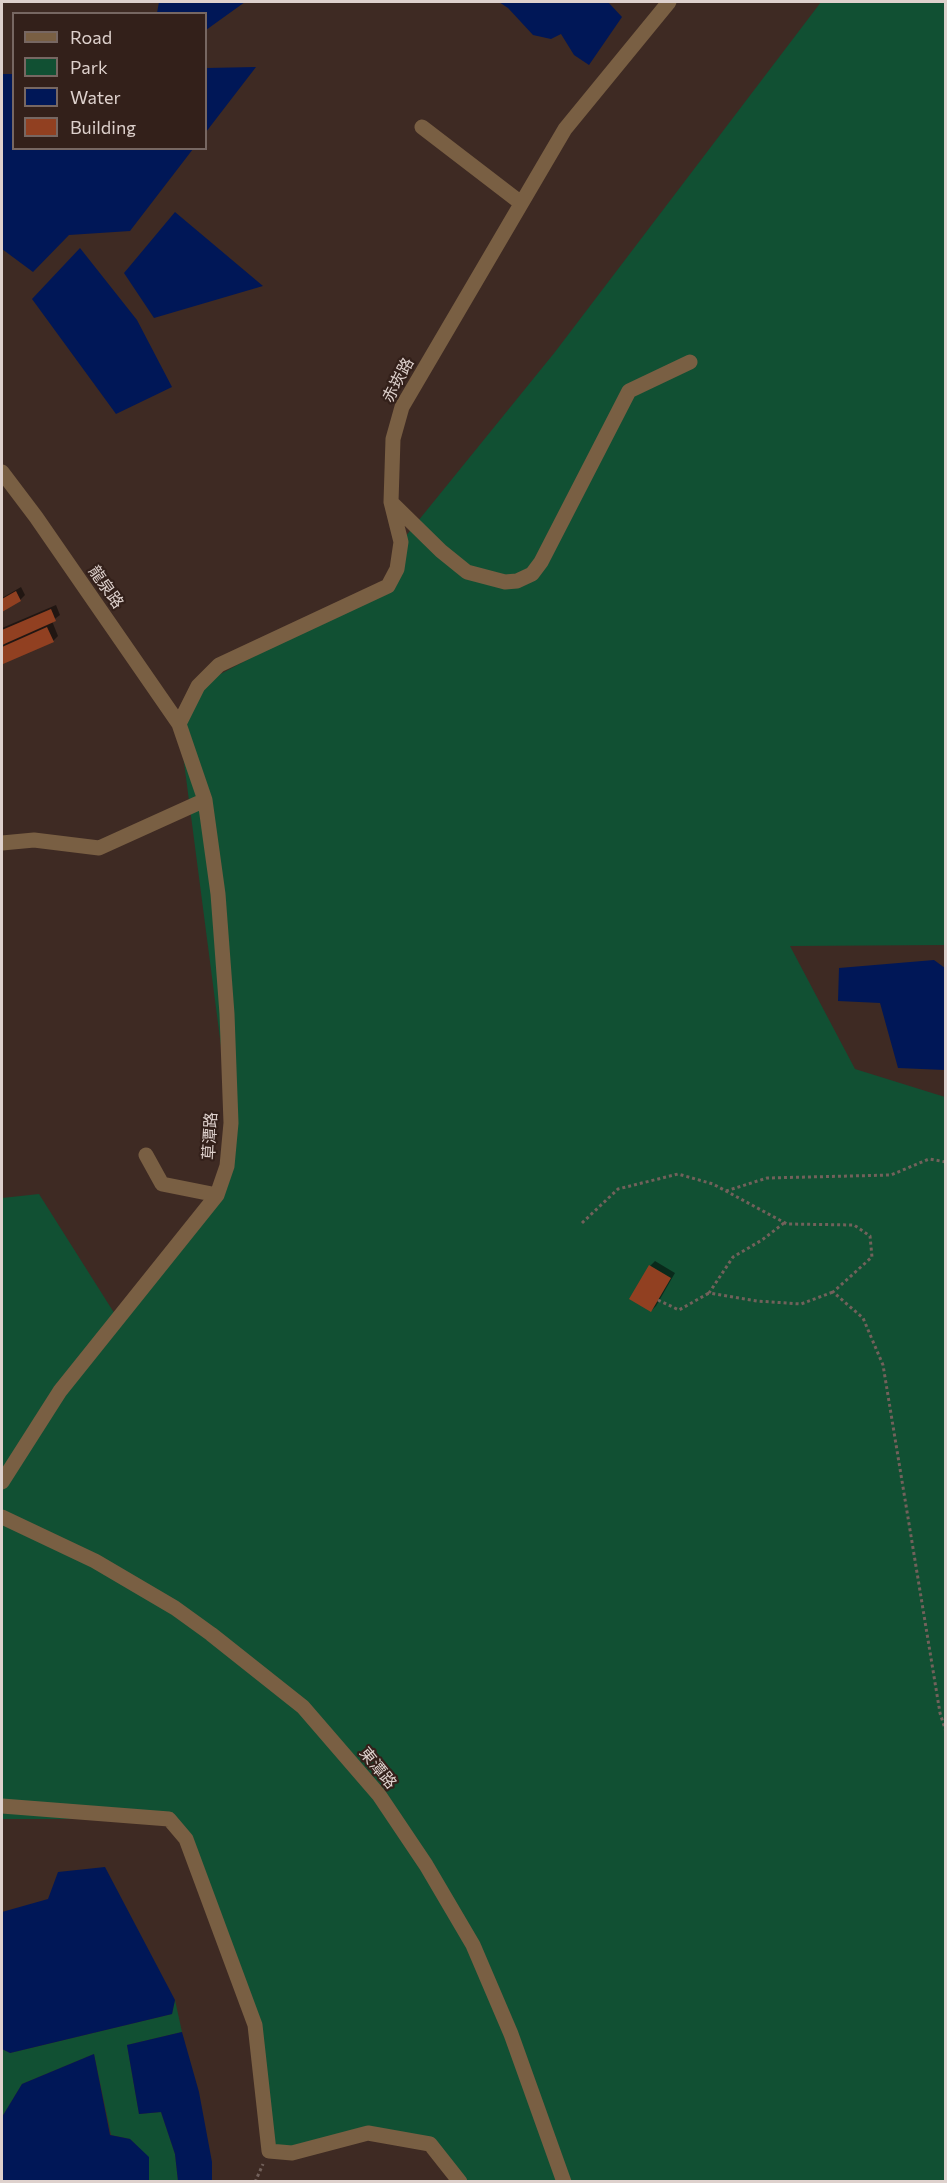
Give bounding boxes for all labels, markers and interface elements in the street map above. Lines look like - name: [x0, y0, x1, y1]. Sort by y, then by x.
- legend: [12, 12, 207, 150]
- text: Road: [70, 26, 112, 48]
- text: Park: [70, 56, 108, 78]
- text: Water: [70, 86, 121, 108]
- text: Building: [70, 116, 136, 138]
- street label: 赤崁路: [378, 354, 418, 406]
- street label: 龍泉路: [84, 562, 128, 612]
- street label: 草潭路: [199, 1112, 221, 1160]
- street label: 東潭路: [355, 1743, 401, 1793]

